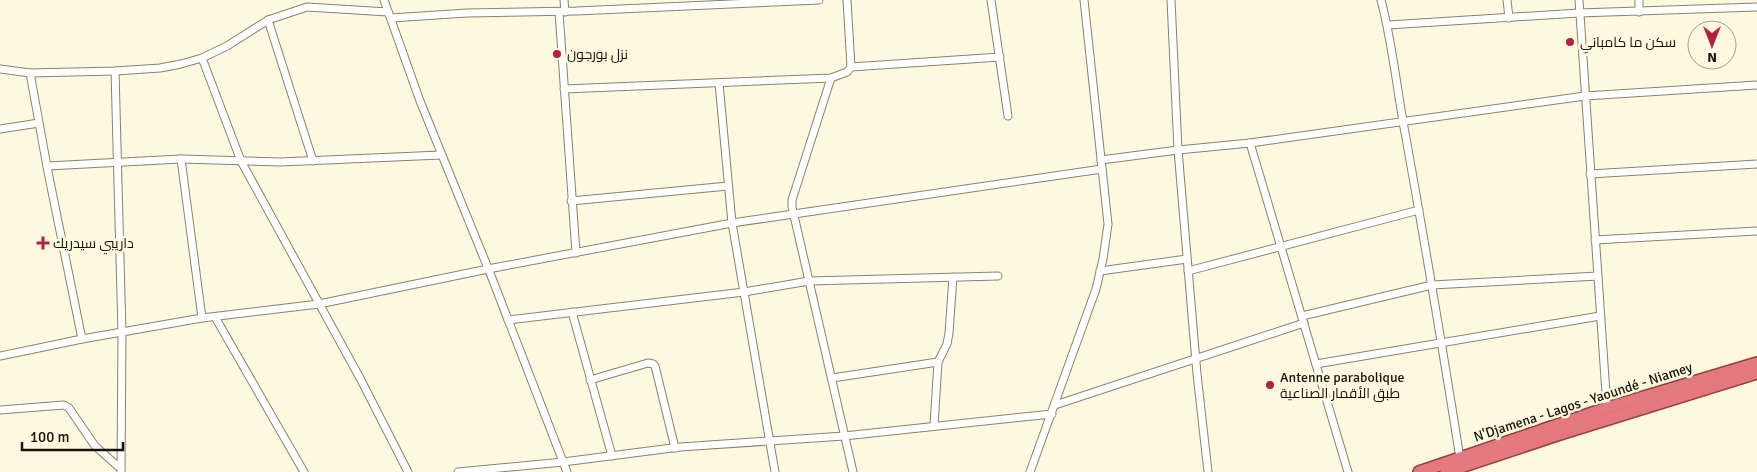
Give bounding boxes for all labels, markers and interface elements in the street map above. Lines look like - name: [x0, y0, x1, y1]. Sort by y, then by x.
- north arrow: [1687, 20, 1737, 70]
- place label: سكن ما كامباني: [1580, 34, 1676, 54]
- marker: سكن ما كامباني: [1564, 36, 1576, 48]
- place label: نزل بورجون: [567, 46, 628, 63]
- marker: نزل بورجون: [551, 48, 563, 60]
- text: N: [1707, 49, 1717, 66]
- place label: داريبي سيدريك: [53, 235, 134, 255]
- marker: داريبي سيدريك: [37, 237, 49, 249]
- street label: N'Djamena - Lagos - Yaoundé - Niamey: [1472, 358, 1695, 445]
- place label: Antenne parabolique طبق الأقمار الصناعية: [1280, 369, 1405, 402]
- marker: Antenne parabolique طبق الأقمار الصناعية: [1264, 379, 1276, 391]
- scale bar: [22, 420, 124, 452]
- text: 100 m: [30, 428, 70, 446]

